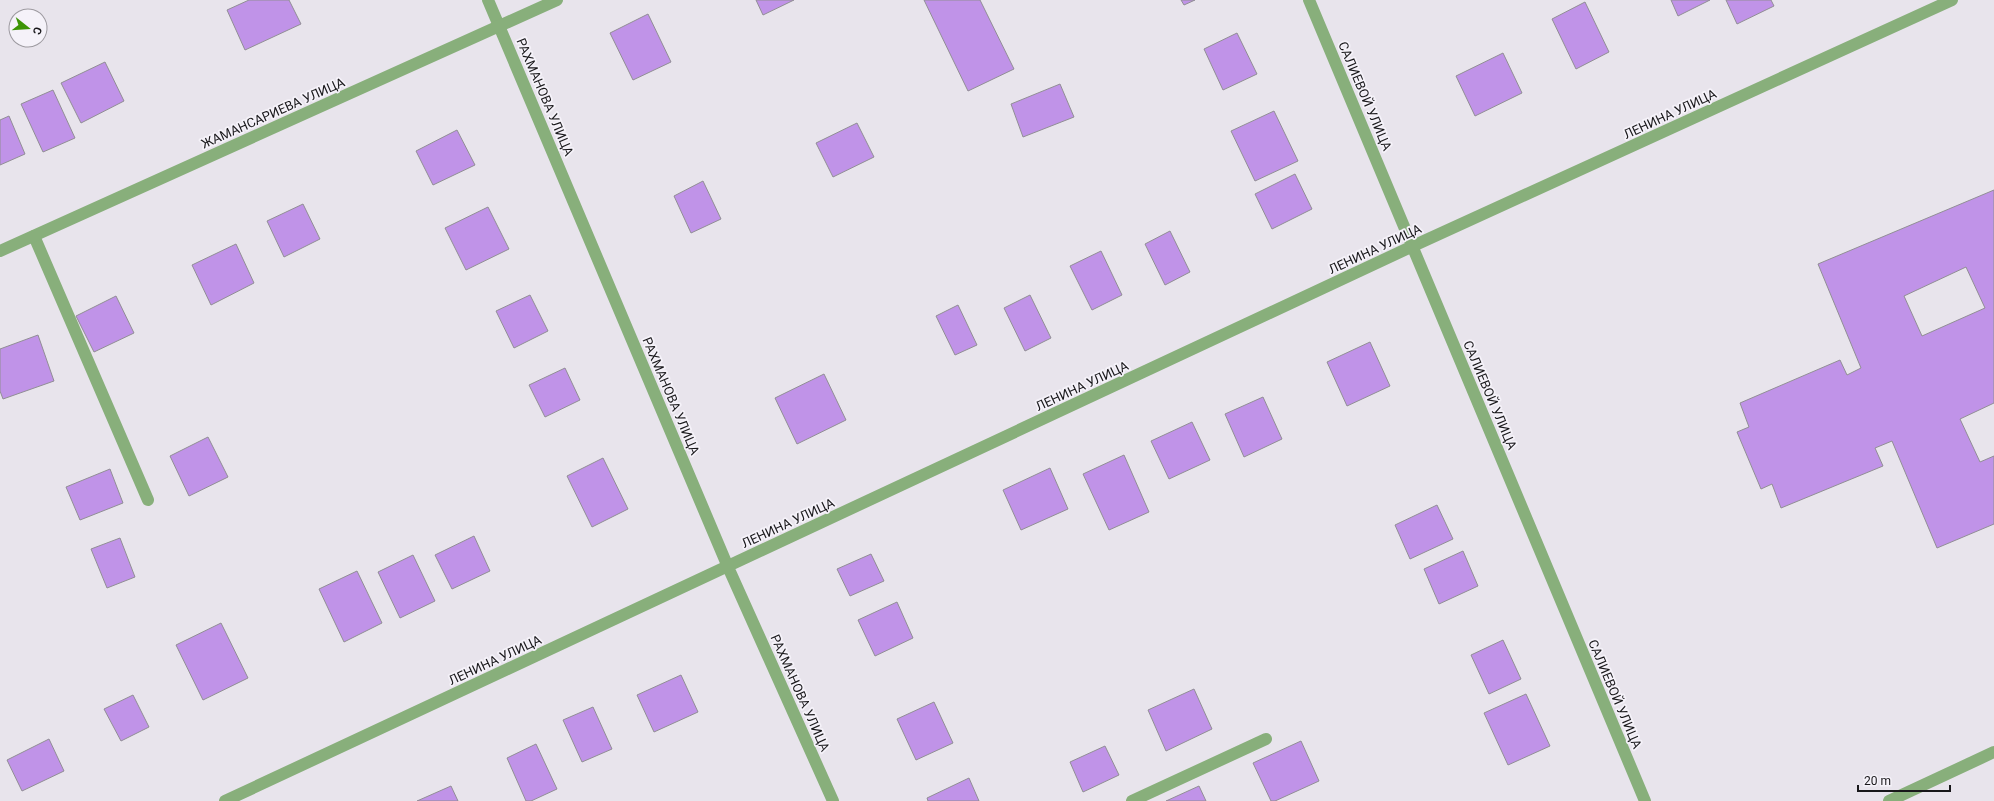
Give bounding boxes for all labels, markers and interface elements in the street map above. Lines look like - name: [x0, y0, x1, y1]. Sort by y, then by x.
- north arrow: [8, 8, 48, 48]
- text: С: [30, 25, 44, 36]
- street label: РАХМАНОВА УЛИЦА: [513, 36, 577, 159]
- street label: САЛИЕВОЙ УЛИЦА: [1335, 39, 1395, 153]
- street label: ЖАМАНСАРИЕВА УЛИЦА: [199, 74, 348, 151]
- street label: ЛЕНИНА УЛИЦА: [1621, 86, 1719, 142]
- street label: ЛЕНИНА УЛИЦА: [1326, 221, 1424, 277]
- street label: РАХМАНОВА УЛИЦА: [639, 335, 703, 458]
- street label: САЛИЕВОЙ УЛИЦА: [1460, 338, 1520, 452]
- street label: ЛЕНИНА УЛИЦА: [1033, 358, 1131, 414]
- street label: ЛЕНИНА УЛИЦА: [739, 495, 837, 551]
- street label: ЛЕНИНА УЛИЦА: [446, 632, 544, 688]
- street label: РАХМАНОВА УЛИЦА: [767, 632, 833, 754]
- street label: САЛИЕВОЙ УЛИЦА: [1585, 637, 1645, 751]
- scale bar: [1858, 767, 1950, 793]
- text: 20 m: [1864, 774, 1891, 788]

